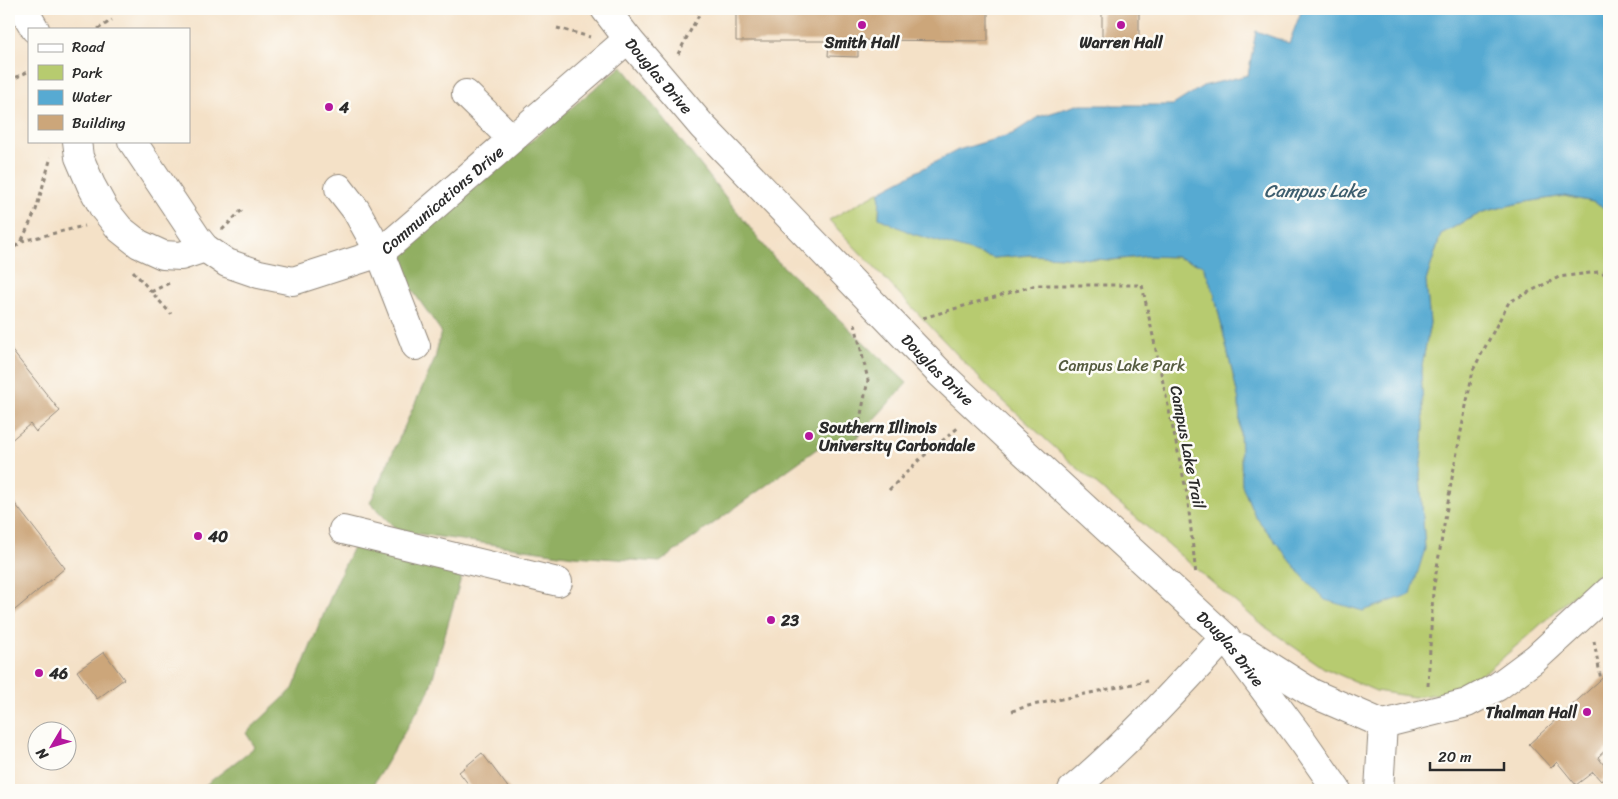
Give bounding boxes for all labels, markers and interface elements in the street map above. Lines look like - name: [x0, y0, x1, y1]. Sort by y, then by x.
- marker: Smith Hall: [856, 19, 868, 31]
- marker: Warren Hall: [1115, 19, 1127, 31]
- legend: [28, 28, 190, 142]
- place label: Smith Hall: [824, 28, 901, 57]
- place label: Warren Hall: [1079, 28, 1164, 57]
- street label: Douglas Drive: [617, 31, 700, 121]
- text: Road: [72, 34, 105, 60]
- text: Park: [72, 60, 103, 86]
- text: Water: [72, 84, 112, 110]
- place label: 4: [338, 93, 349, 122]
- marker: 4: [323, 101, 335, 113]
- text: Building: [72, 110, 126, 136]
- street label: Communications Drive: [374, 138, 511, 262]
- water label: Campus Lake: [1264, 175, 1367, 207]
- street label: Douglas Drive: [894, 327, 981, 413]
- park label: Campus Lake Park: [1059, 351, 1185, 380]
- street label: Campus Lake Trail: [1161, 383, 1214, 512]
- place label: Southern Illinois University Carbondale: [818, 413, 976, 460]
- marker: Southern Illinois University Carbondale: [803, 430, 815, 442]
- place label: 40: [207, 522, 228, 551]
- marker: 40: [192, 530, 204, 542]
- street label: Douglas Drive: [1189, 603, 1272, 694]
- place label: 23: [780, 606, 799, 635]
- marker: 23: [765, 614, 777, 626]
- place label: 46: [48, 659, 68, 688]
- marker: 46: [33, 667, 45, 679]
- place label: Thalman Hall: [1486, 698, 1578, 727]
- marker: Thalman Hall: [1581, 706, 1593, 718]
- north arrow: [28, 722, 78, 772]
- scale bar: [1430, 739, 1504, 771]
- text: N: [29, 742, 56, 766]
- text: 20 m: [1438, 744, 1472, 770]

